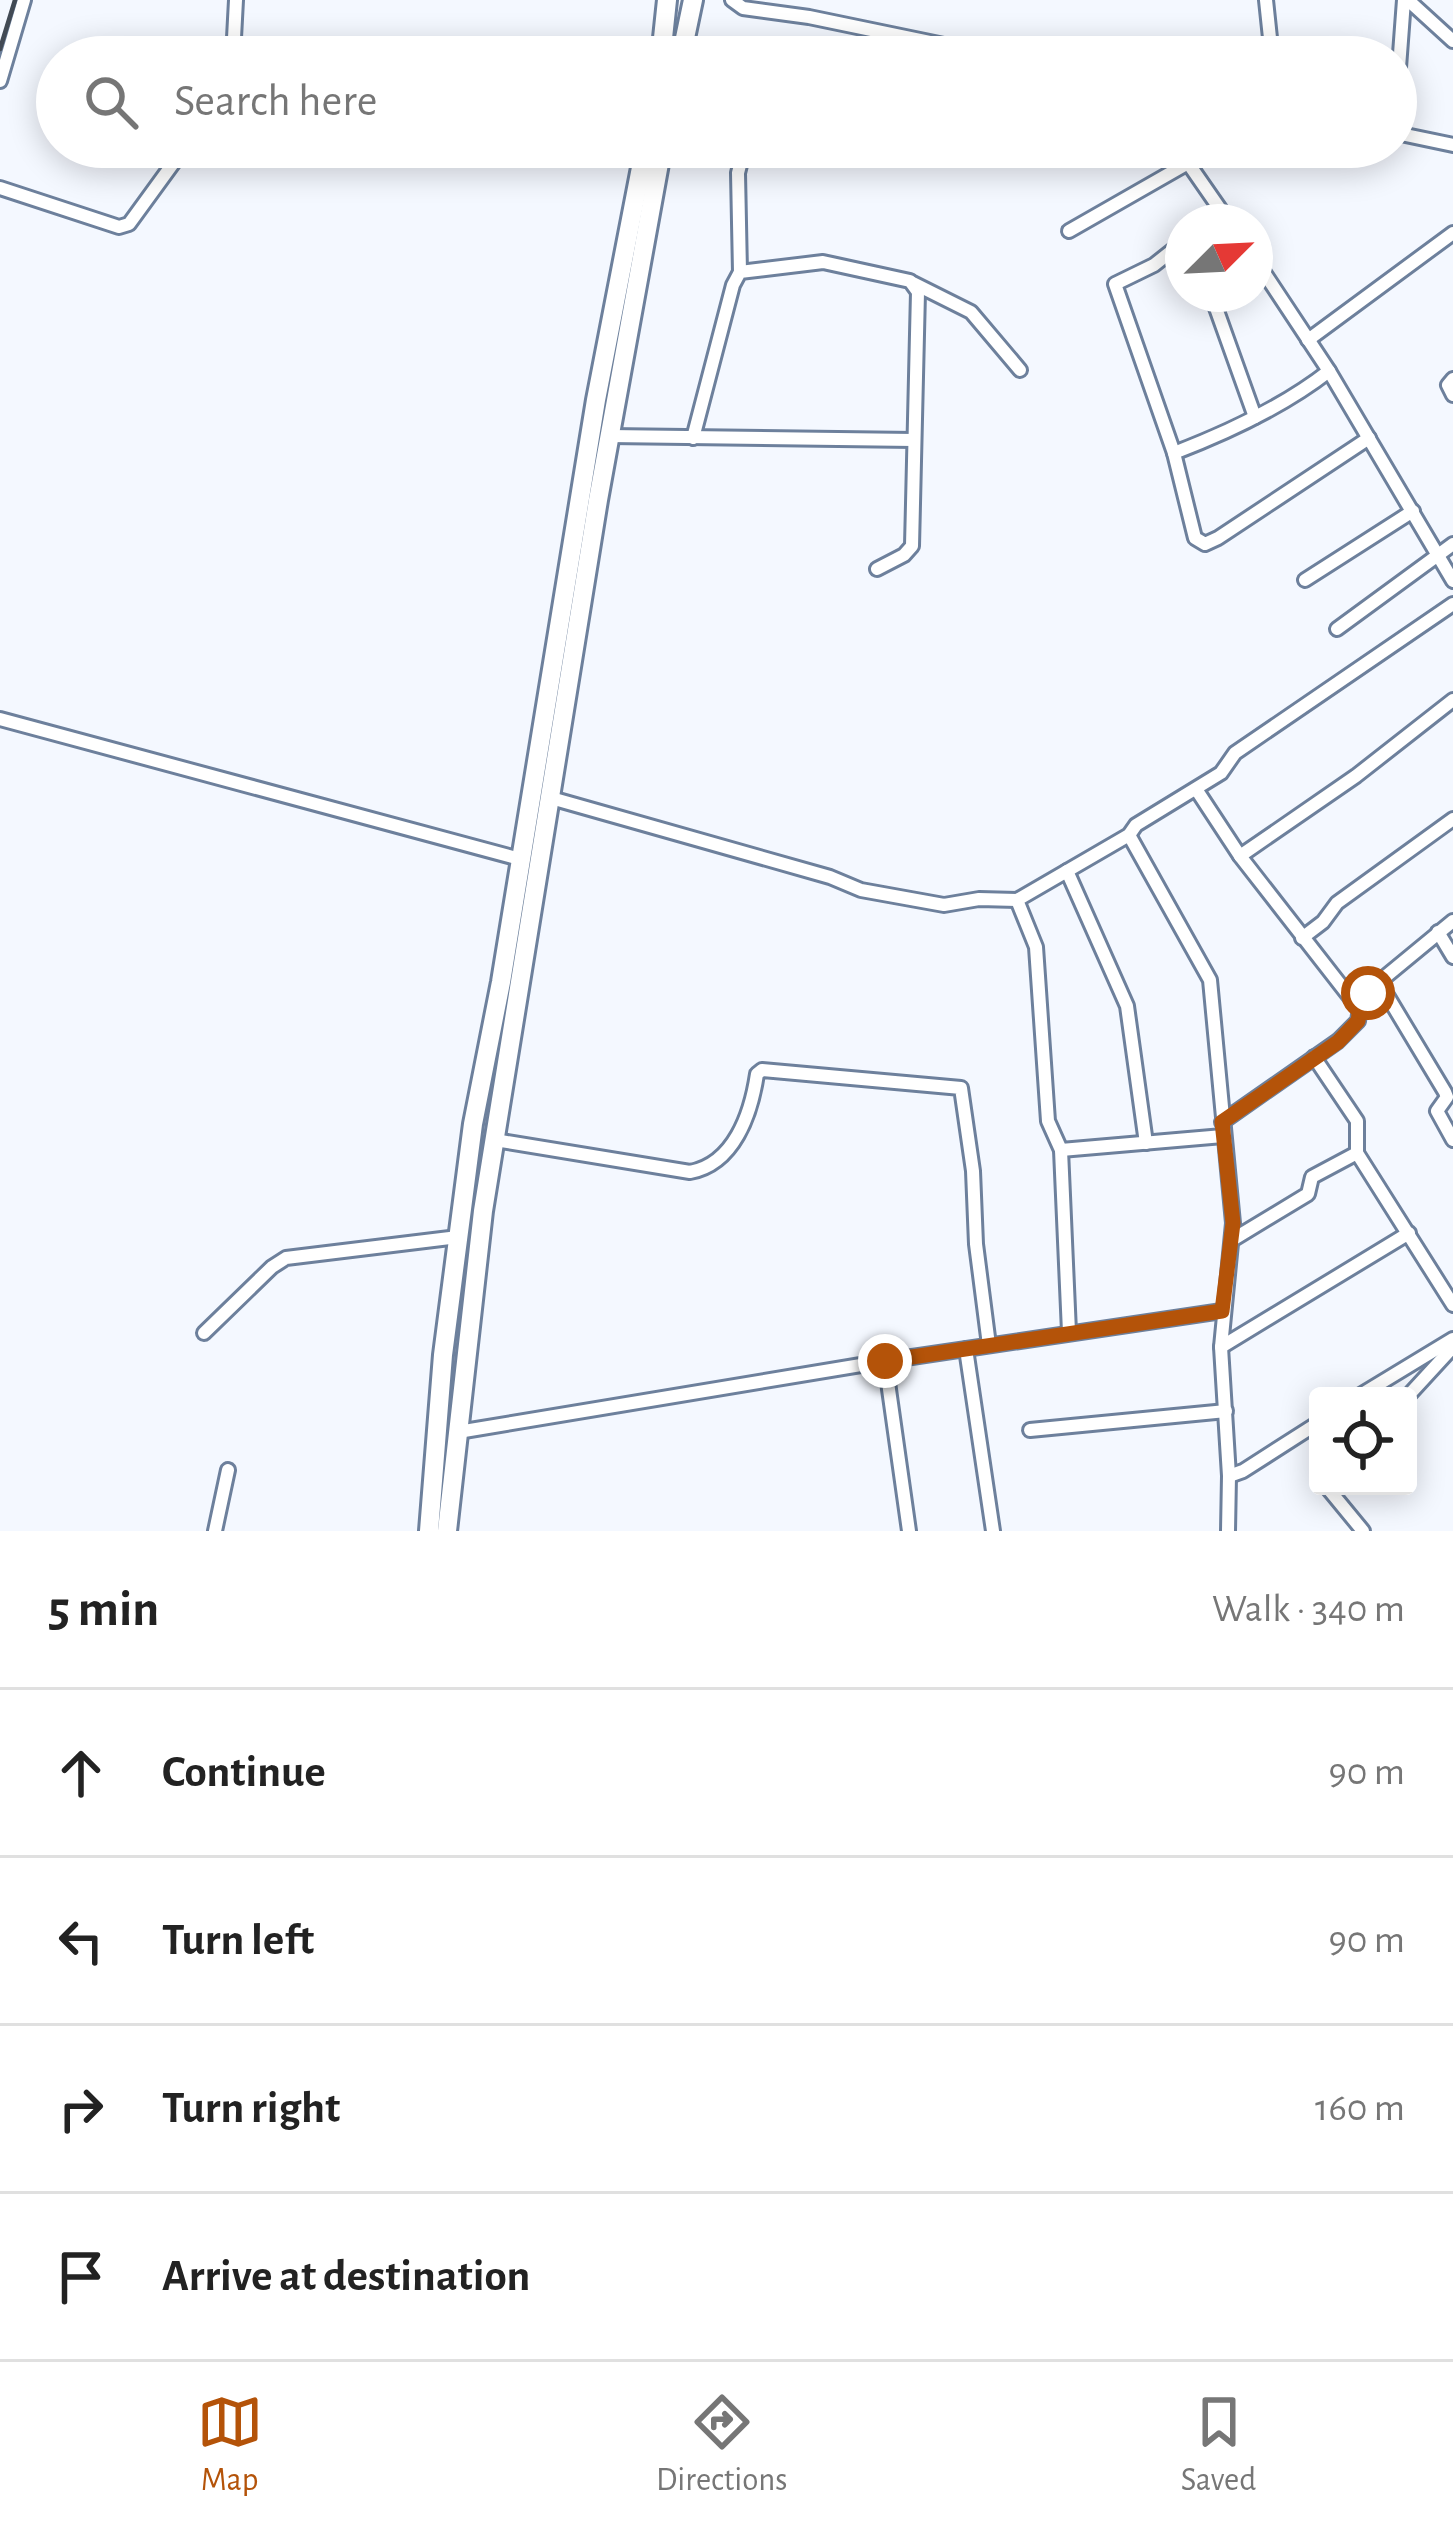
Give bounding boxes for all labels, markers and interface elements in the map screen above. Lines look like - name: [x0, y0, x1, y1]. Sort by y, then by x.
- search box: [36, 36, 1417, 168]
- icon: search: [78, 69, 144, 135]
- text: Search here: [174, 79, 377, 124]
- north arrow: [1165, 204, 1273, 312]
- route start: [1341, 966, 1395, 1020]
- route end: [858, 1334, 912, 1388]
- map controls: [1309, 1387, 1417, 1495]
- button: locate: [1309, 1387, 1417, 1495]
- text: 5 min: [48, 1584, 159, 1635]
- text: Walk · 340 m: [1212, 1590, 1405, 1629]
- icon: ahead: [48, 1740, 114, 1806]
- text: Continue: [162, 1750, 326, 1795]
- text: 90 m: [1328, 1753, 1405, 1792]
- icon: left: [48, 1908, 114, 1974]
- text: Turn left: [162, 1918, 314, 1963]
- text: 90 m: [1328, 1921, 1405, 1960]
- icon: right: [48, 2076, 114, 2142]
- text: Turn right: [162, 2086, 340, 2131]
- text: 160 m: [1315, 2089, 1405, 2128]
- icon: arrive: [48, 2244, 114, 2310]
- text: Arrive at destination: [162, 2254, 530, 2299]
- tab: Map: [197, 2389, 263, 2501]
- tab: Directions: [656, 2389, 787, 2501]
- tab: Saved: [1181, 2389, 1256, 2501]

